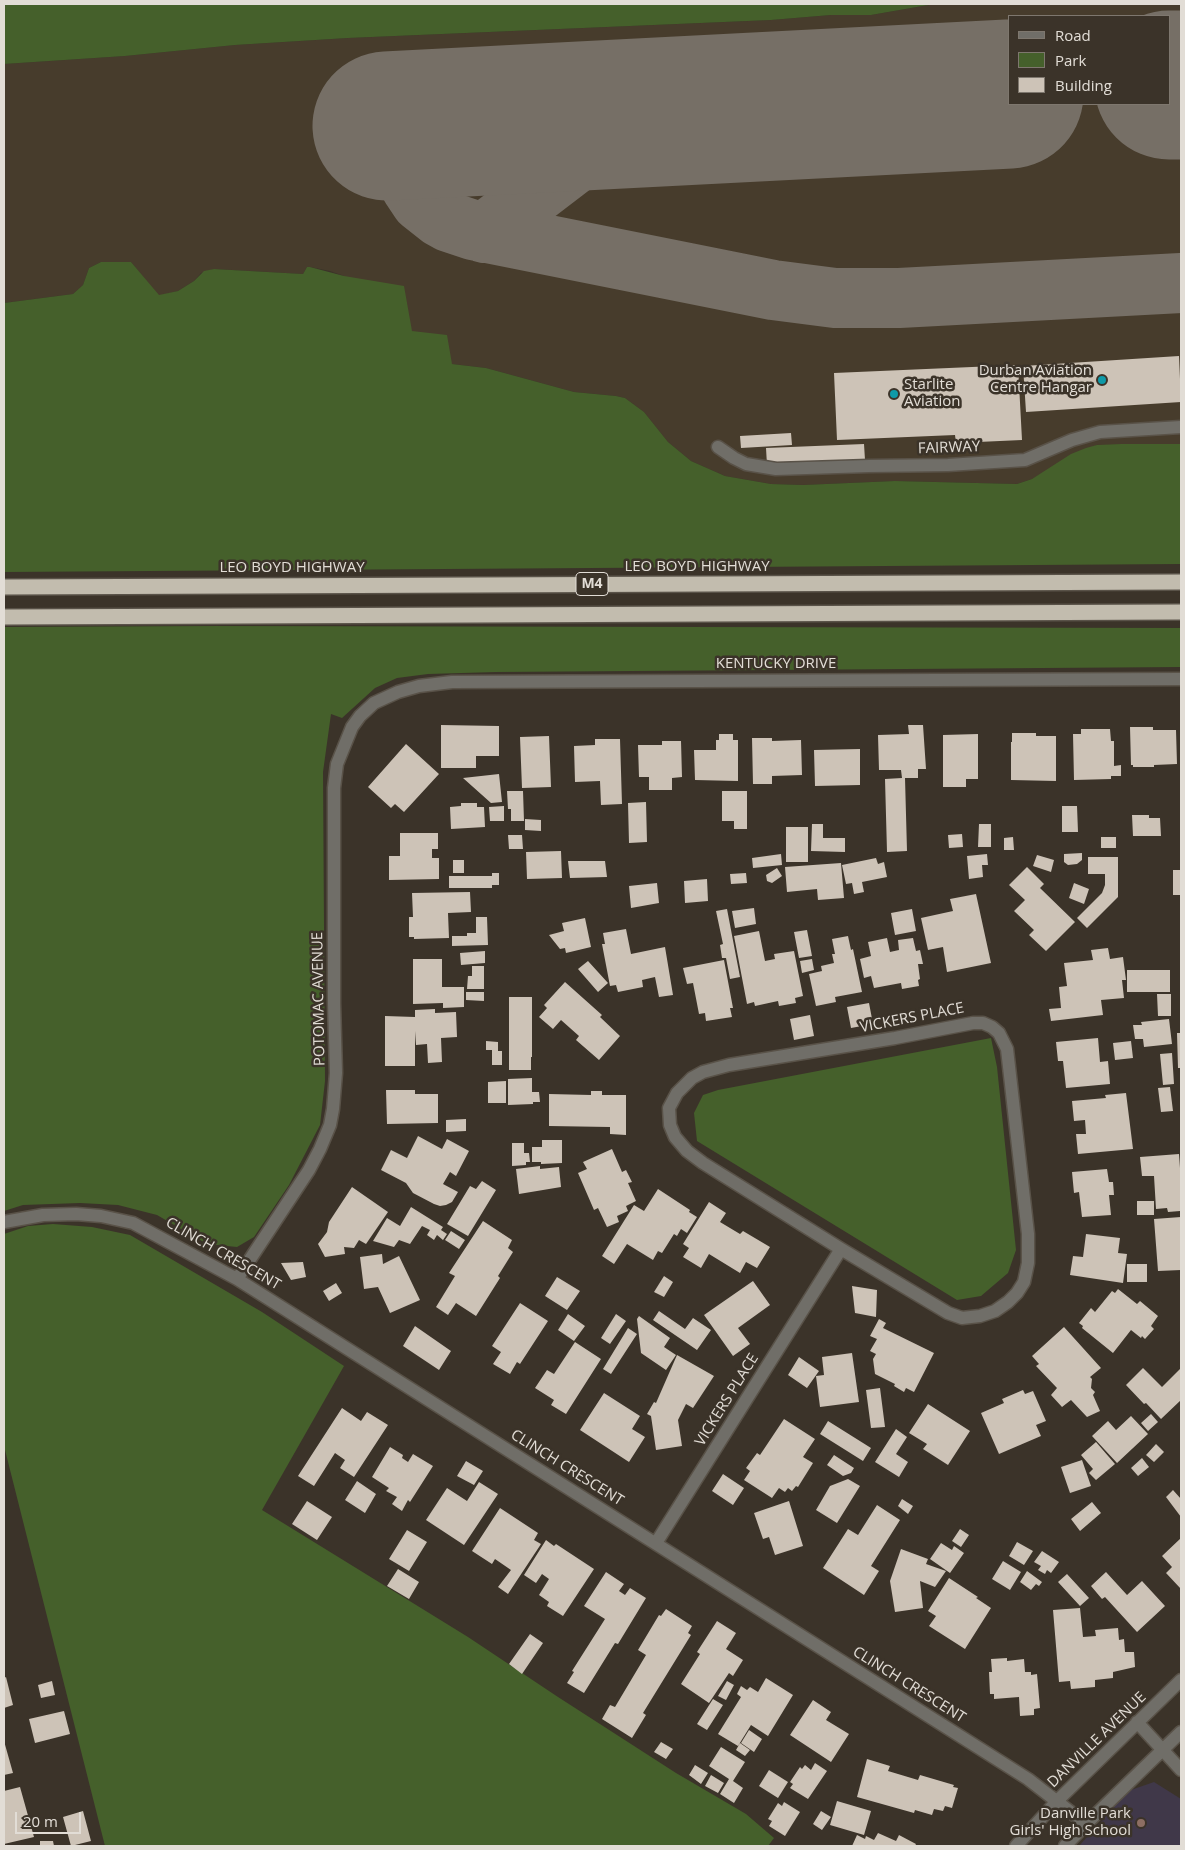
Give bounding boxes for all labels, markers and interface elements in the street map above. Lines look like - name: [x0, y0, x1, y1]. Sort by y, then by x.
- legend: [1008, 15, 1170, 105]
- text: Road: [1055, 25, 1091, 45]
- text: Park: [1055, 50, 1086, 70]
- text: Building: [1055, 75, 1112, 95]
- place label: Durban Aviation Centre Hangar: [979, 362, 1092, 397]
- marker: Durban Aviation Centre Hangar: [1096, 374, 1108, 386]
- place label: Starlite Aviation: [904, 376, 960, 411]
- marker: Starlite Aviation: [888, 388, 900, 400]
- street label: FAIRWAY: [918, 438, 980, 458]
- street label: LEO BOYD HIGHWAY: [624, 558, 770, 576]
- street label: LEO BOYD HIGHWAY: [219, 559, 365, 577]
- road number: M4: [576, 572, 608, 596]
- street label: KENTUCKY DRIVE: [716, 655, 836, 673]
- street label: POTOMAC AVENUE: [309, 932, 329, 1066]
- street label: VICKERS PLACE: [858, 999, 966, 1037]
- street label: CLINCH CRESCENT: [162, 1214, 284, 1294]
- street label: VICKERS PLACE: [691, 1350, 763, 1450]
- street label: CLINCH CRESCENT: [507, 1426, 627, 1510]
- street label: CLINCH CRESCENT: [849, 1643, 969, 1727]
- street label: DANVILLE AVENUE: [1044, 1688, 1150, 1792]
- scale bar: [18, 1802, 84, 1834]
- place label: Danville Park Girls' High School: [1010, 1805, 1131, 1840]
- text: 20 m: [23, 1811, 58, 1831]
- marker: Danville Park Girls' High School: [1135, 1817, 1147, 1829]

